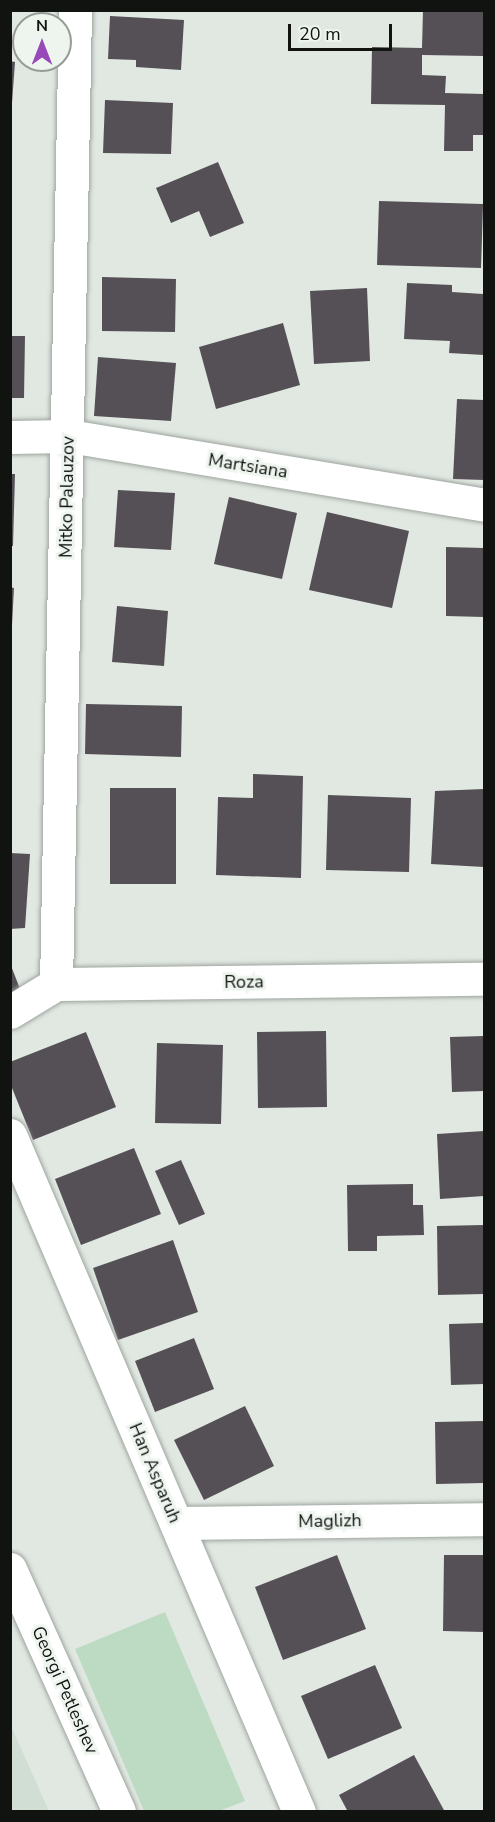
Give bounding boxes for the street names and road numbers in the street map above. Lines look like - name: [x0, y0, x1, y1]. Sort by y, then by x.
- street label: Mitko Palauzov: [55, 436, 79, 558]
- street label: Martsiana: [207, 449, 289, 483]
- street label: Roza: [224, 971, 264, 993]
- street label: Han Asparuh: [124, 1420, 186, 1526]
- street label: Maglizh: [298, 1510, 362, 1532]
- street label: Georgi Petleshev: [27, 1623, 103, 1757]

